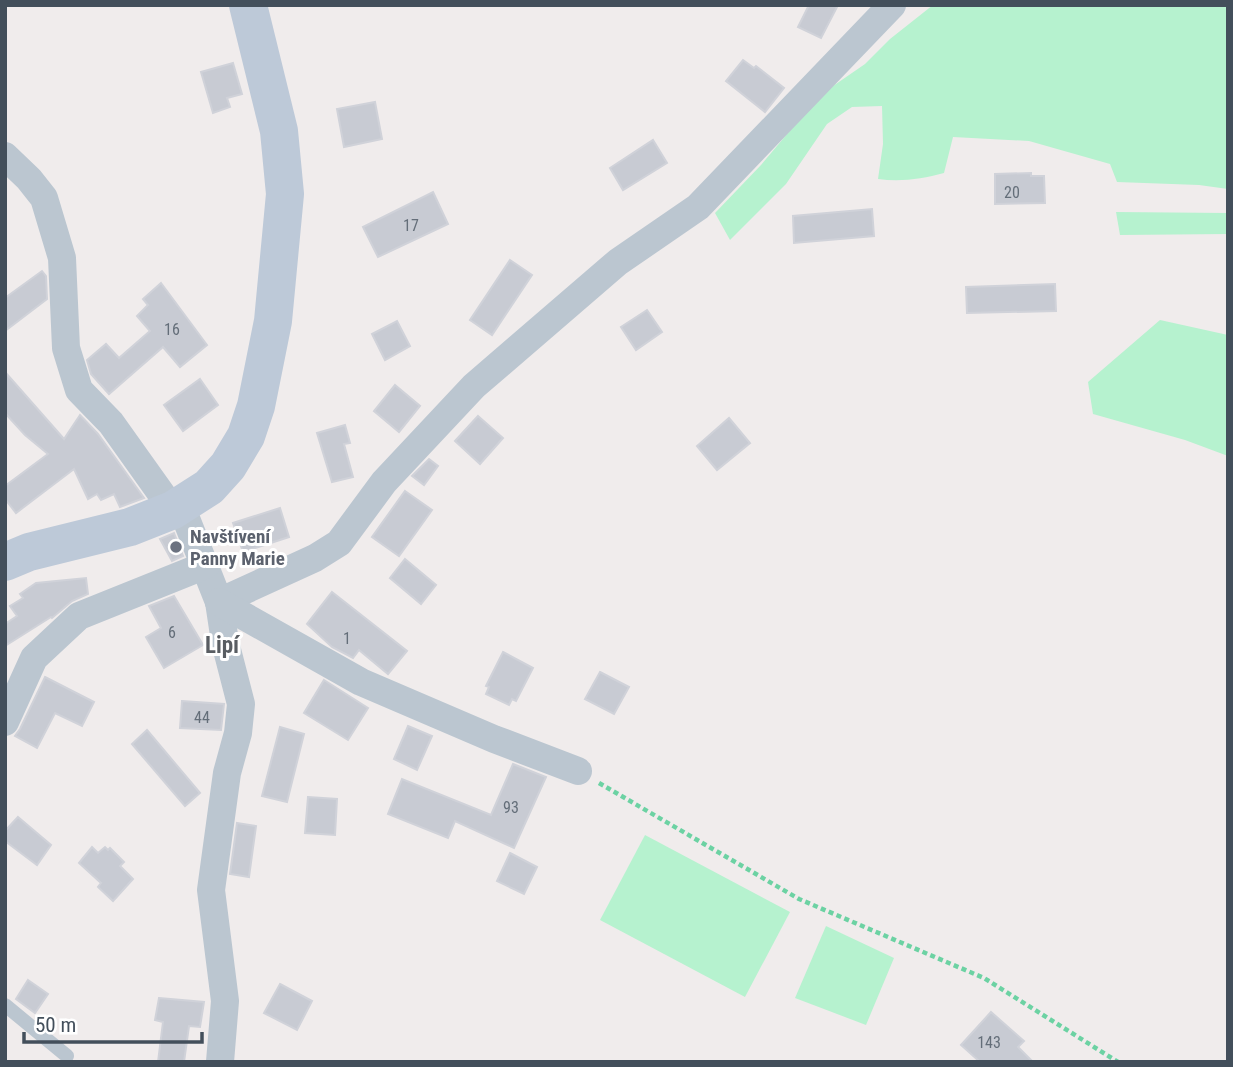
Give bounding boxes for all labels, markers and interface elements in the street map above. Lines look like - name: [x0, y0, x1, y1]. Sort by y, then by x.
- house number: 20: [1004, 183, 1020, 202]
- house number: 17: [403, 216, 419, 235]
- house number: 16: [164, 320, 180, 339]
- place label: Navštívení Panny Marie: [190, 525, 285, 570]
- marker: Navštívení Panny Marie: [168, 539, 184, 555]
- house number: 6: [168, 623, 176, 642]
- house number: 1: [343, 629, 351, 648]
- district label: Lipí: [205, 632, 241, 659]
- house number: 44: [194, 708, 210, 727]
- house number: 93: [503, 798, 519, 817]
- scale bar: [24, 1000, 203, 1044]
- text: 50 m: [35, 1013, 76, 1037]
- house number: 143: [977, 1033, 1001, 1052]

